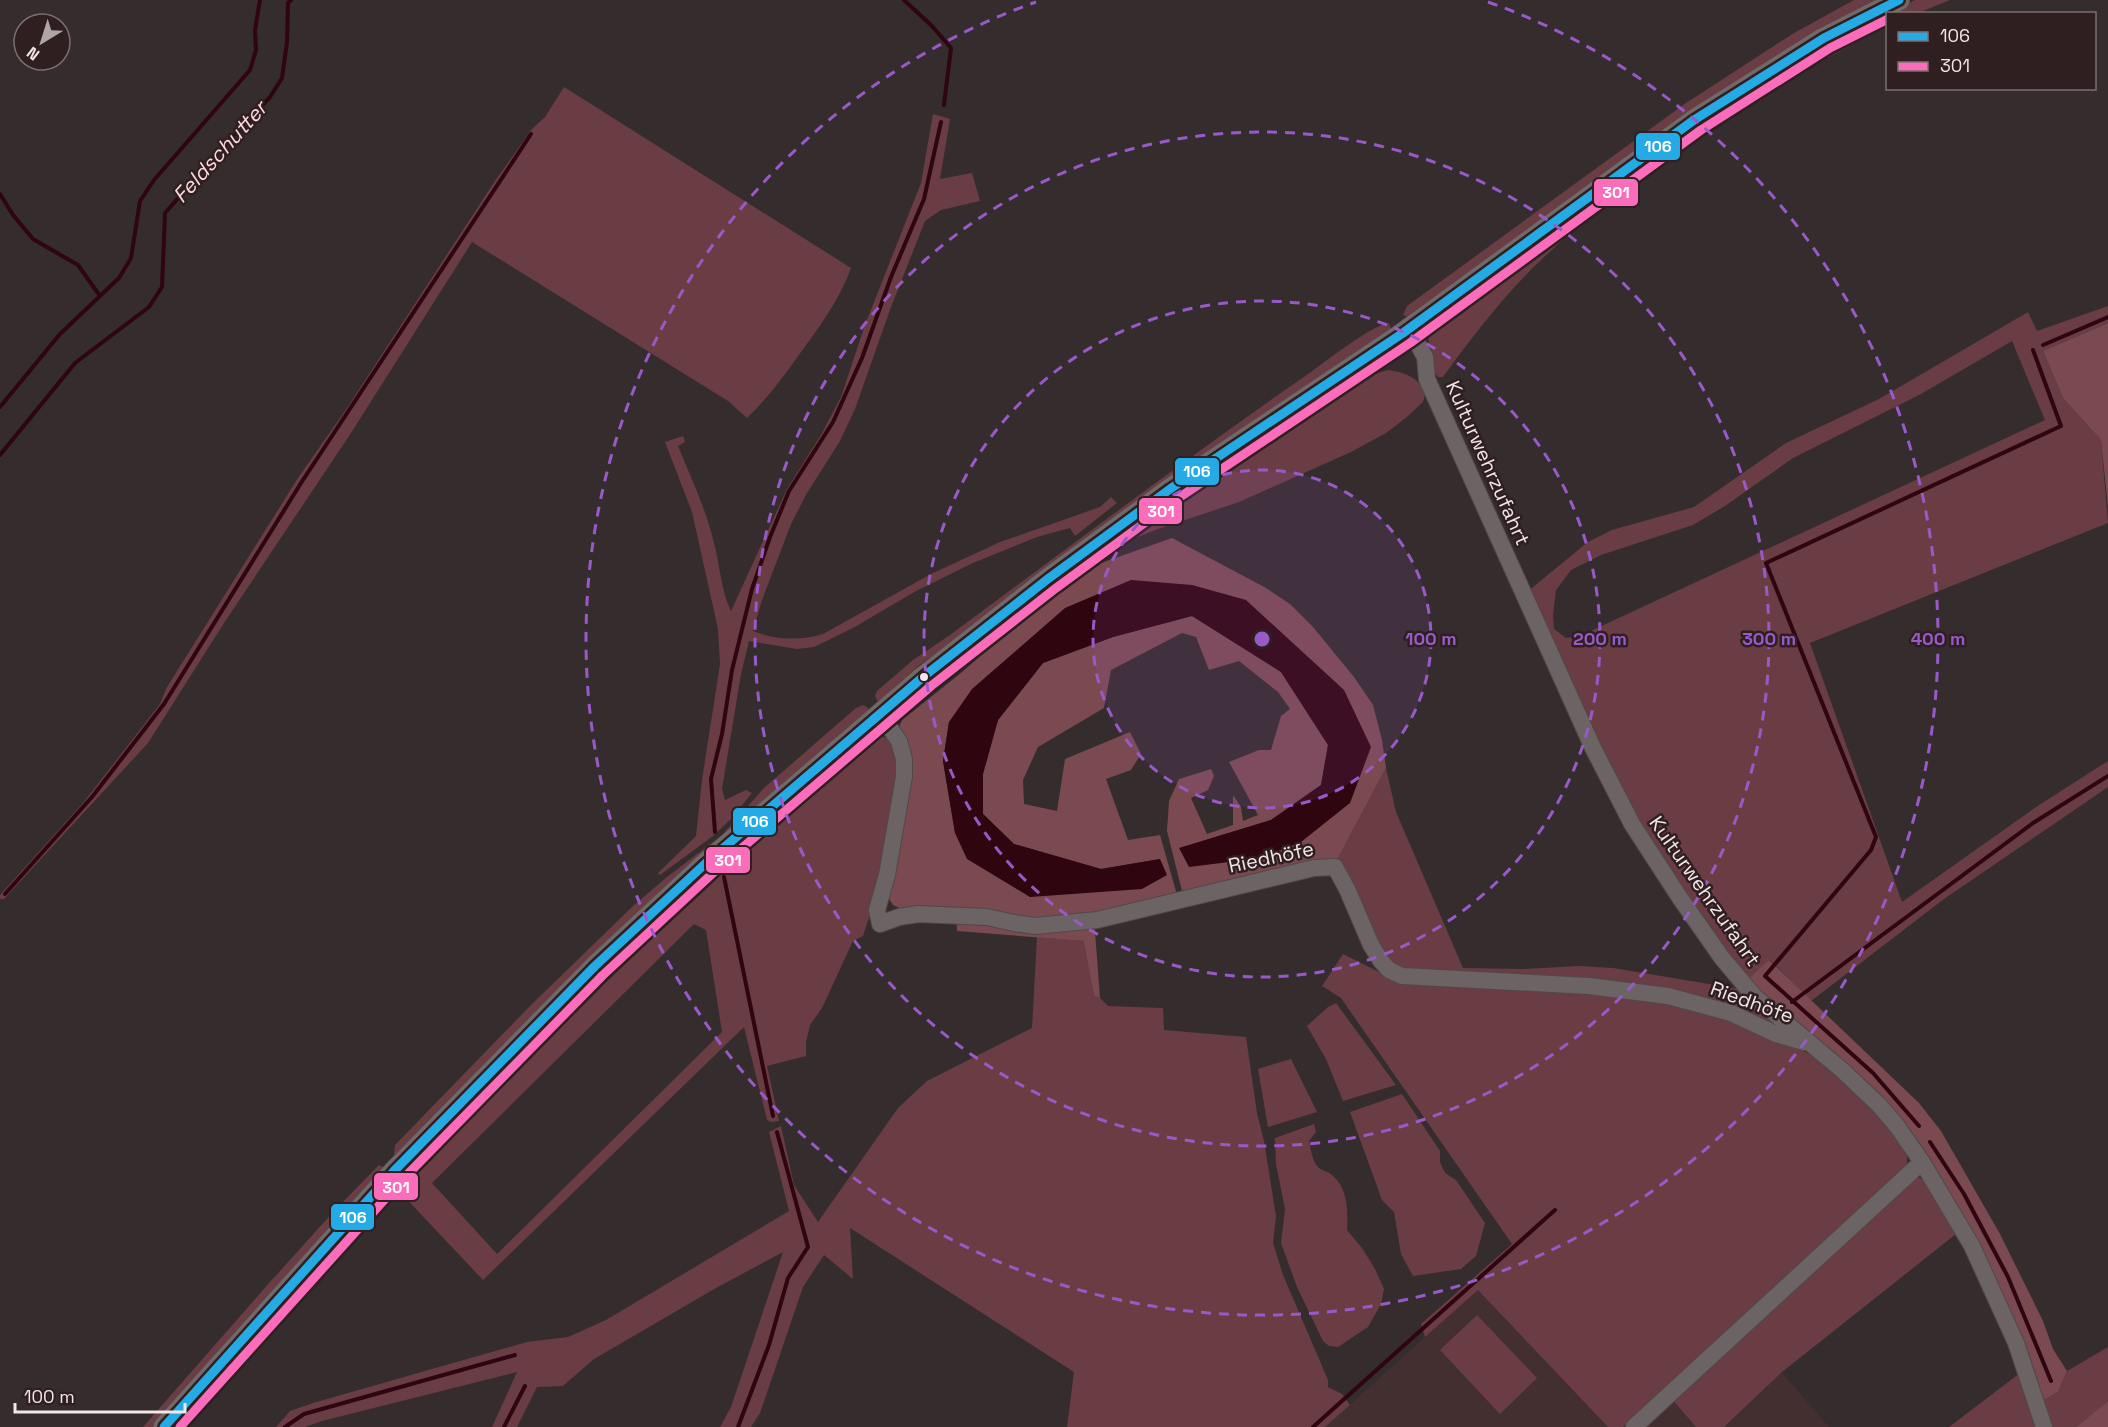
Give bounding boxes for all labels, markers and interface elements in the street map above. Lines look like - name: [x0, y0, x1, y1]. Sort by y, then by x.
- north arrow: [12, 12, 72, 72]
- legend: [1886, 12, 2096, 90]
- text: 106: [1940, 24, 1970, 47]
- text: N: [22, 42, 44, 65]
- text: 301: [1940, 54, 1970, 77]
- water label: Feldschutter: [167, 93, 274, 208]
- line badge: 106: [1635, 132, 1681, 161]
- text: 106: [1644, 136, 1672, 157]
- line badge: 301: [1593, 178, 1639, 207]
- text: 301: [1602, 182, 1630, 203]
- street label: Kulturwehrzufahrt: [1440, 377, 1536, 549]
- line badge: 106: [1174, 457, 1220, 486]
- text: 106: [1183, 461, 1211, 482]
- line badge: 301: [1138, 497, 1183, 525]
- text: 301: [1147, 501, 1175, 522]
- text: 100 m: [1405, 627, 1457, 650]
- text: 200 m: [1573, 627, 1627, 650]
- text: 300 m: [1742, 627, 1796, 650]
- text: 400 m: [1911, 627, 1965, 650]
- centre of rings: [1252, 629, 1272, 649]
- unlabelled marker: [918, 671, 930, 683]
- line badge: 106: [732, 807, 777, 836]
- text: 106: [741, 811, 769, 832]
- street label: Kulturwehrzufahrt: [1643, 811, 1767, 971]
- street label: Riedhöfe: [1226, 835, 1316, 879]
- line badge: 301: [705, 846, 751, 874]
- text: 301: [714, 850, 742, 871]
- street label: Riedhöfe: [1707, 975, 1797, 1029]
- line badge: 301: [373, 1172, 419, 1201]
- text: 301: [382, 1177, 410, 1198]
- line badge: 106: [330, 1203, 375, 1231]
- text: 106: [339, 1207, 367, 1228]
- scale bar: [15, 1376, 184, 1414]
- text: 100 m: [24, 1385, 75, 1408]

